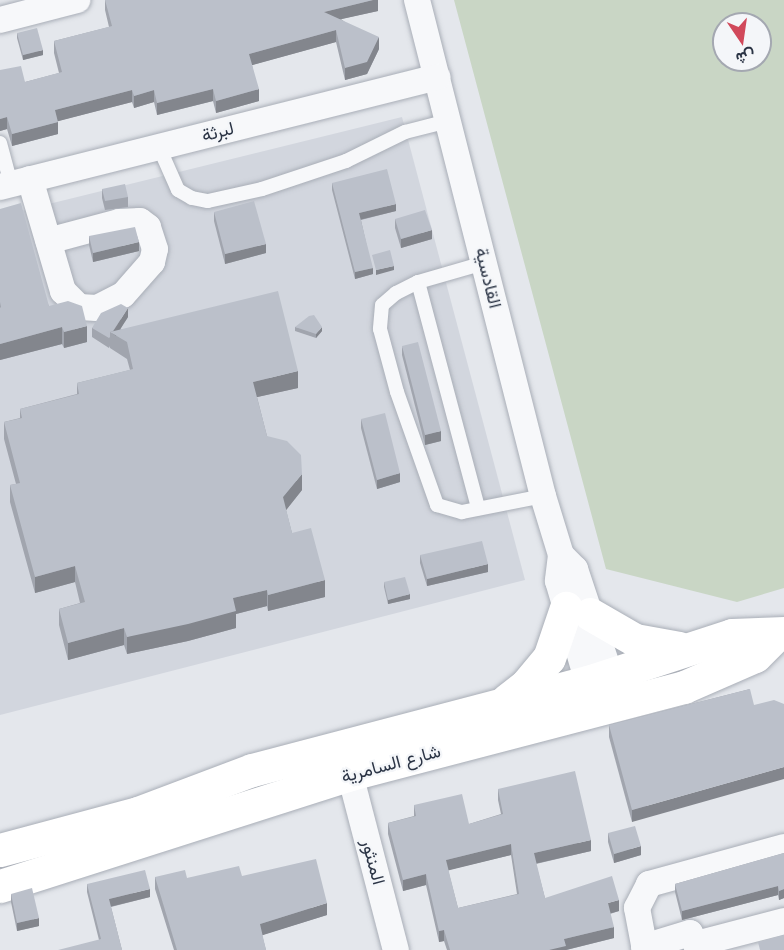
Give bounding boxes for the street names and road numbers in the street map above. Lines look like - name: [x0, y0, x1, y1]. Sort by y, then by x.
- street label: لبرثة: [200, 118, 236, 146]
- street label: القادسية: [470, 245, 506, 311]
- street label: شارع السامرية: [339, 740, 443, 788]
- street label: المنثور: [357, 837, 389, 887]

